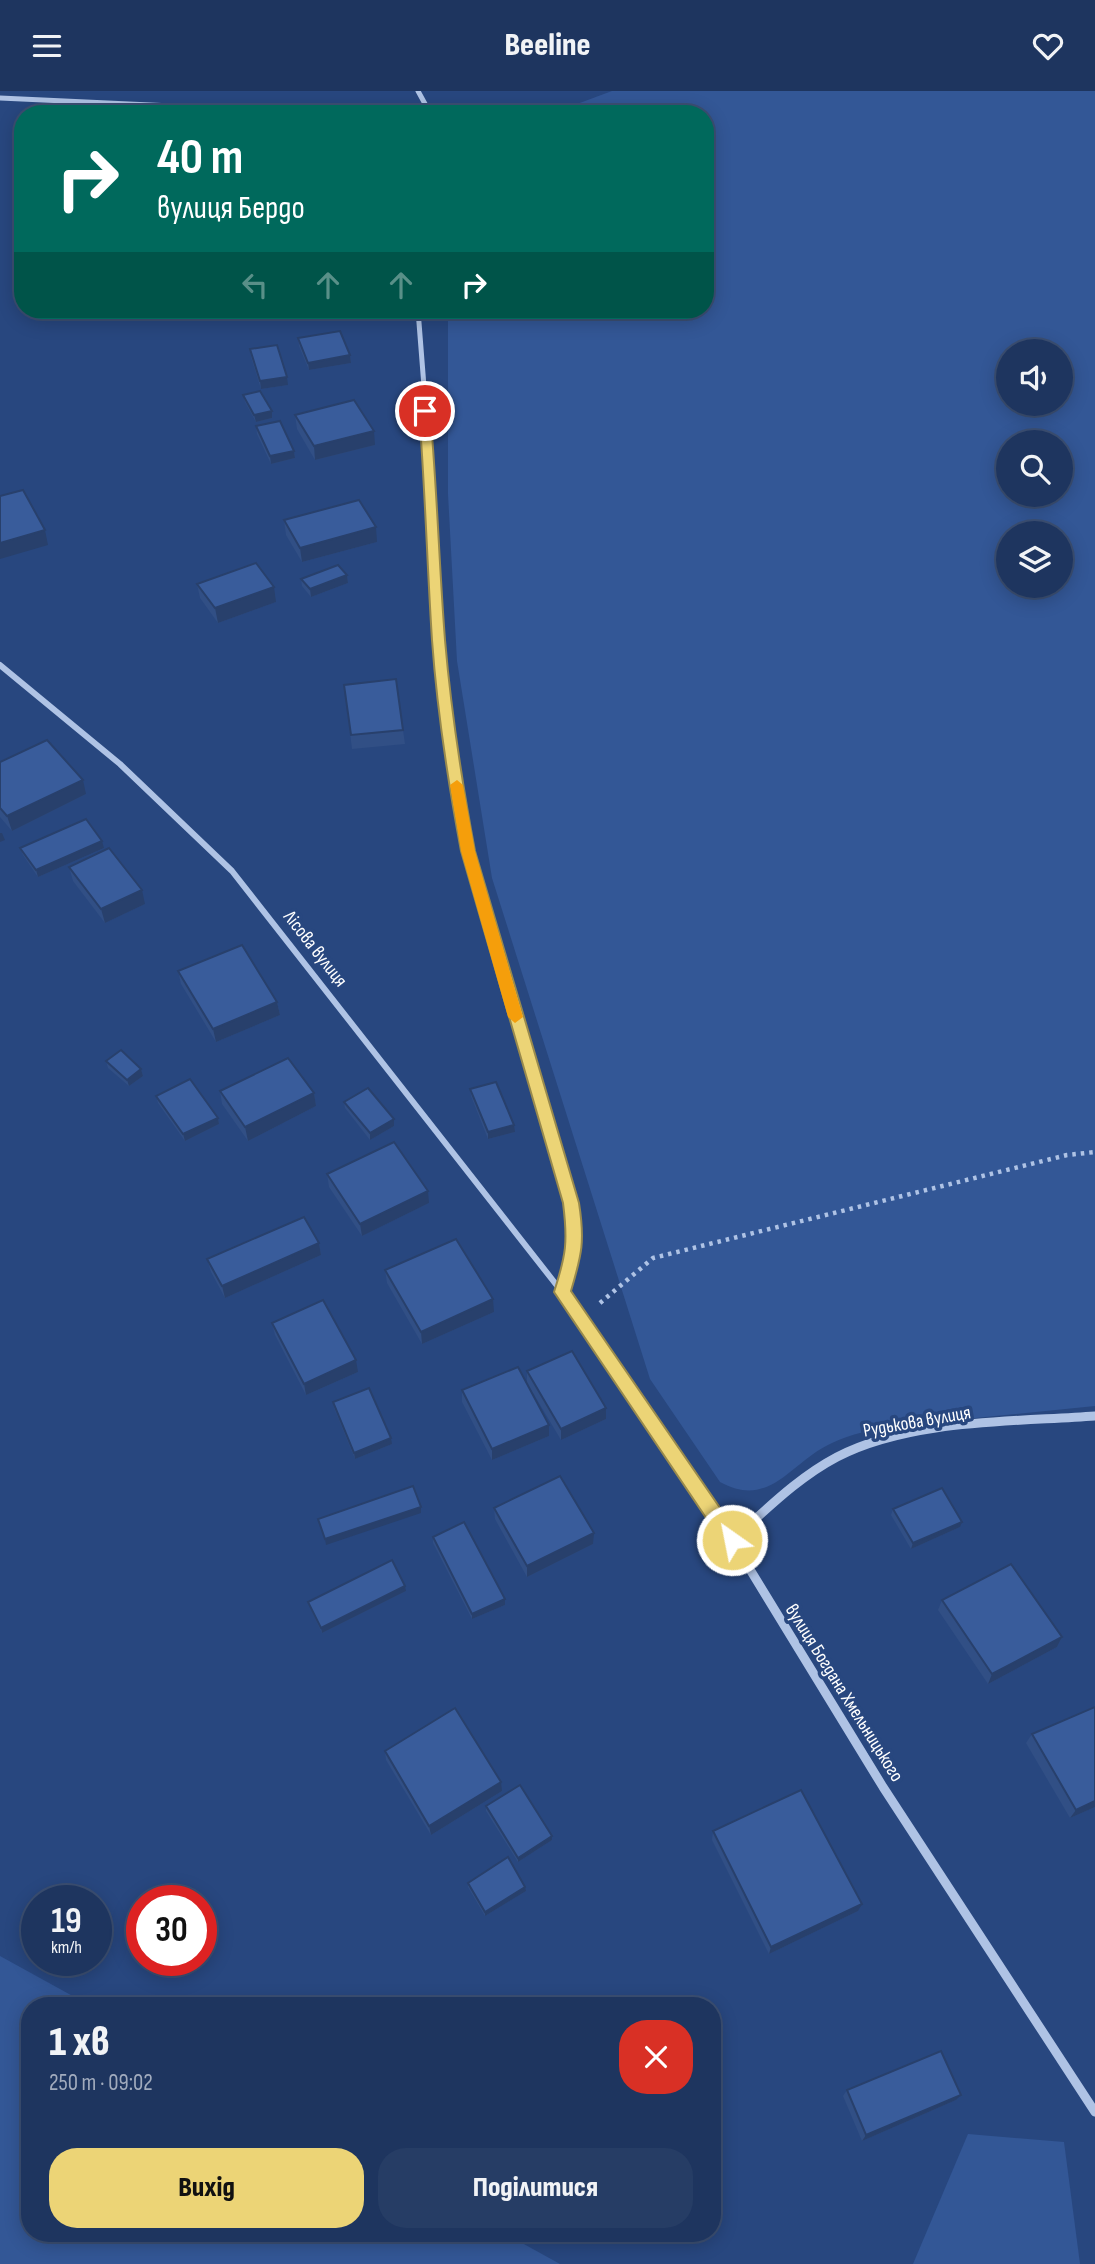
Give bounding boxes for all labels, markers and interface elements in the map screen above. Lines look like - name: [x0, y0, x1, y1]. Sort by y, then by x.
- text: Beeline: [504, 26, 591, 65]
- icon: menu: [28, 27, 66, 65]
- icon: heart: [1029, 27, 1067, 65]
- text: 40 m: [157, 129, 243, 188]
- icon: right: [42, 133, 133, 224]
- text: вулиця Бердо: [157, 189, 305, 228]
- icon: left: [236, 266, 274, 304]
- icon: ahead: [309, 266, 347, 304]
- icon: ahead: [382, 266, 420, 304]
- icon: right: [455, 266, 493, 304]
- map controls: [996, 339, 1073, 598]
- button: sound: [996, 339, 1073, 416]
- pin: [395, 381, 455, 441]
- icon: arrive: [406, 392, 444, 430]
- button: search: [996, 430, 1073, 507]
- button: layers: [996, 521, 1073, 598]
- street label: Лісова вулиця: [278, 906, 352, 992]
- street label: Рудькова вулиця: [861, 1401, 973, 1443]
- position arrow: [695, 1503, 769, 1577]
- street label: вулиця Богдана Хмельницького: [780, 1600, 908, 1786]
- speed limit sign: 30: [126, 1885, 217, 1976]
- text: 19: [51, 1900, 82, 1943]
- text: km/h: [51, 1937, 82, 1958]
- text: 1 хв: [49, 2017, 110, 2068]
- button: close: [619, 2020, 693, 2094]
- text: 250 m · 09:02: [49, 2069, 153, 2097]
- button: Вихід: [49, 2148, 364, 2228]
- button: Поділитися: [378, 2148, 693, 2228]

